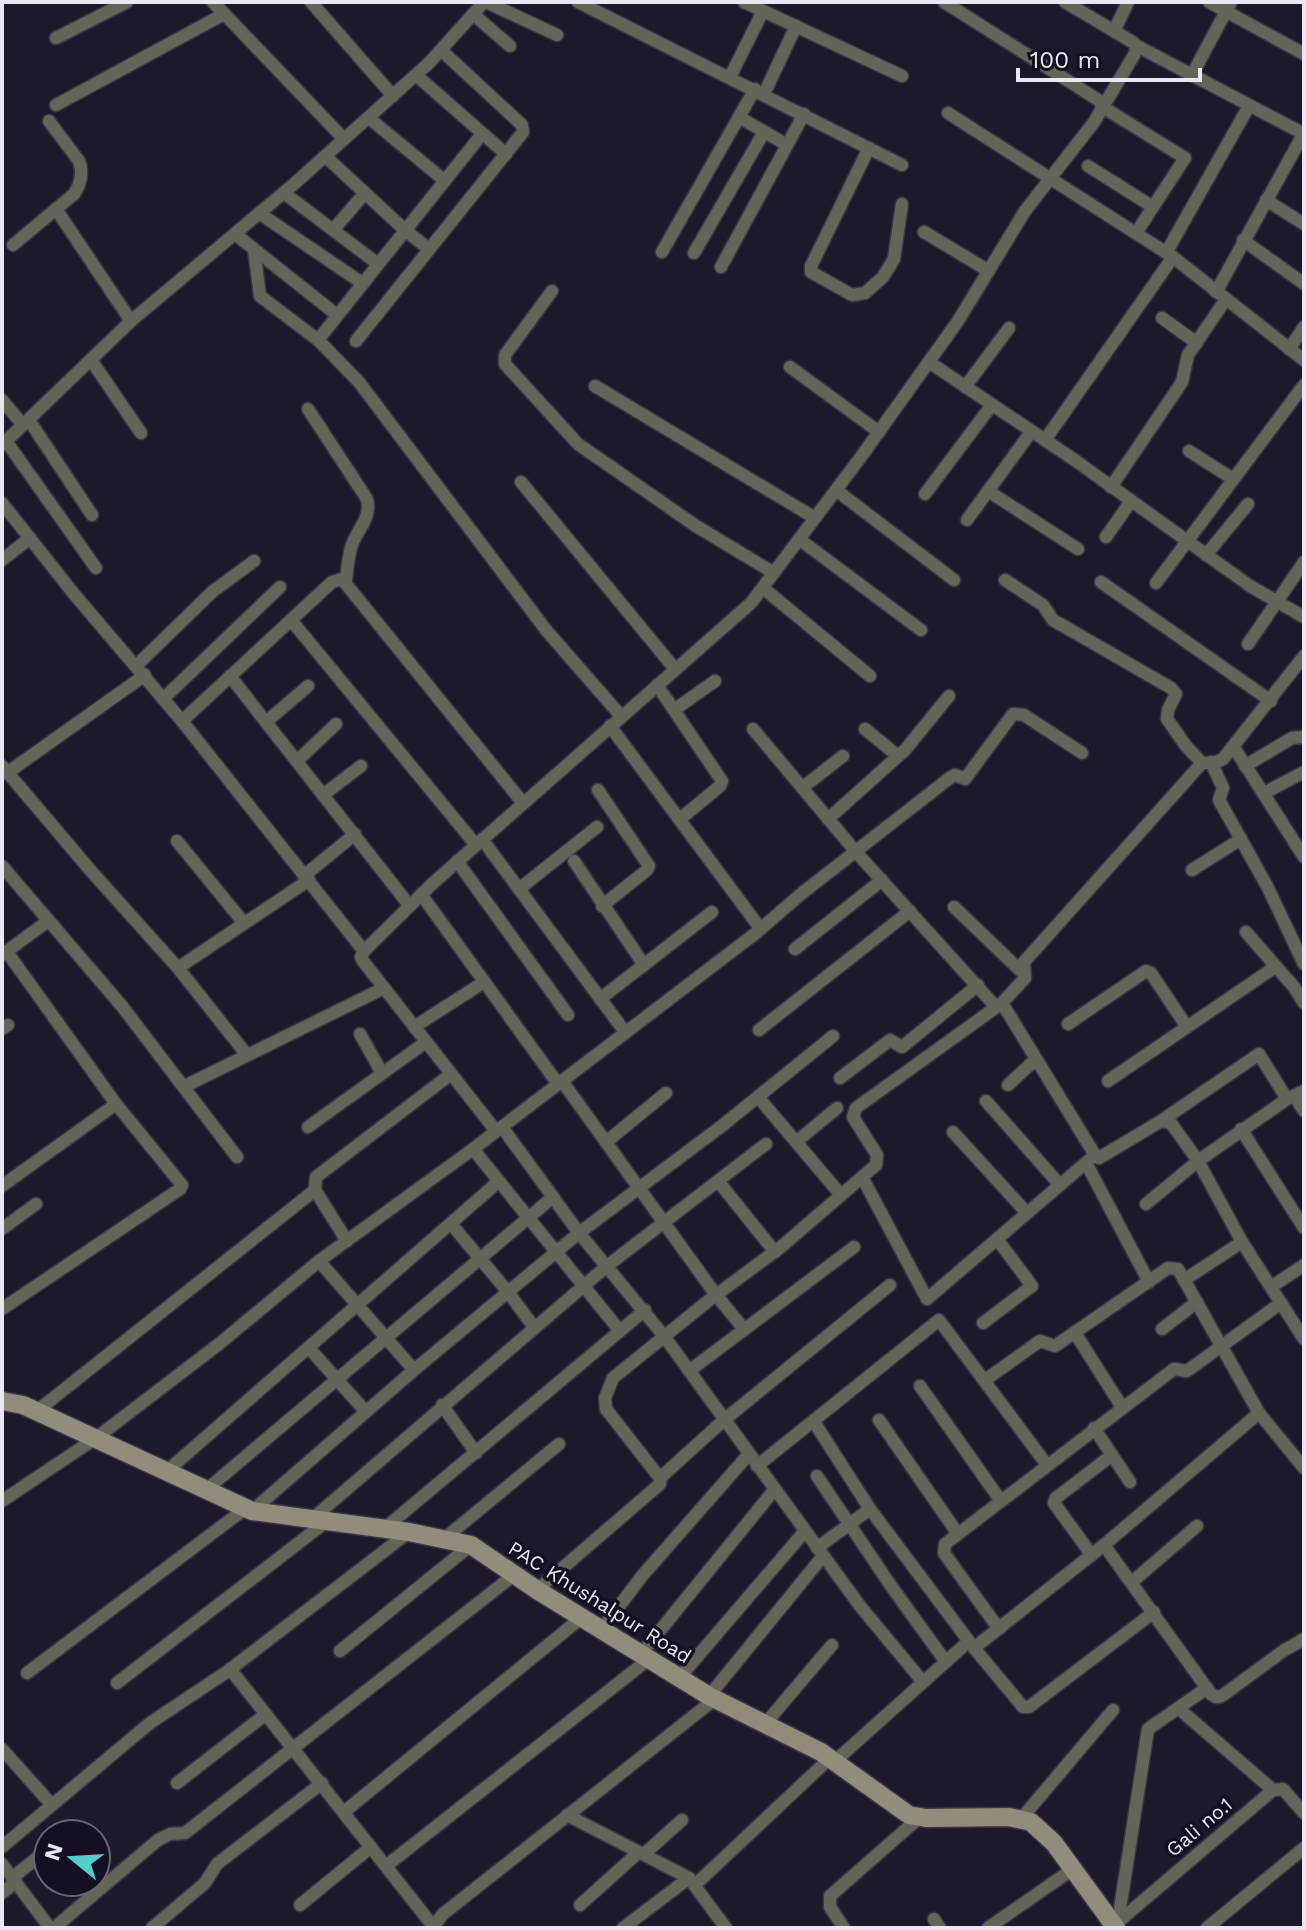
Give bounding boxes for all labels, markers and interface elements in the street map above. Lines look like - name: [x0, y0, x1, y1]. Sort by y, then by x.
- scale bar: [1018, 32, 1200, 82]
- text: 100 m: [1030, 46, 1100, 74]
- street label: PAC Khushalpur Road: [504, 1536, 696, 1668]
- street label: Gali no.1: [1161, 1792, 1237, 1862]
- north arrow: [32, 1818, 112, 1898]
- text: N: [39, 1840, 68, 1864]

